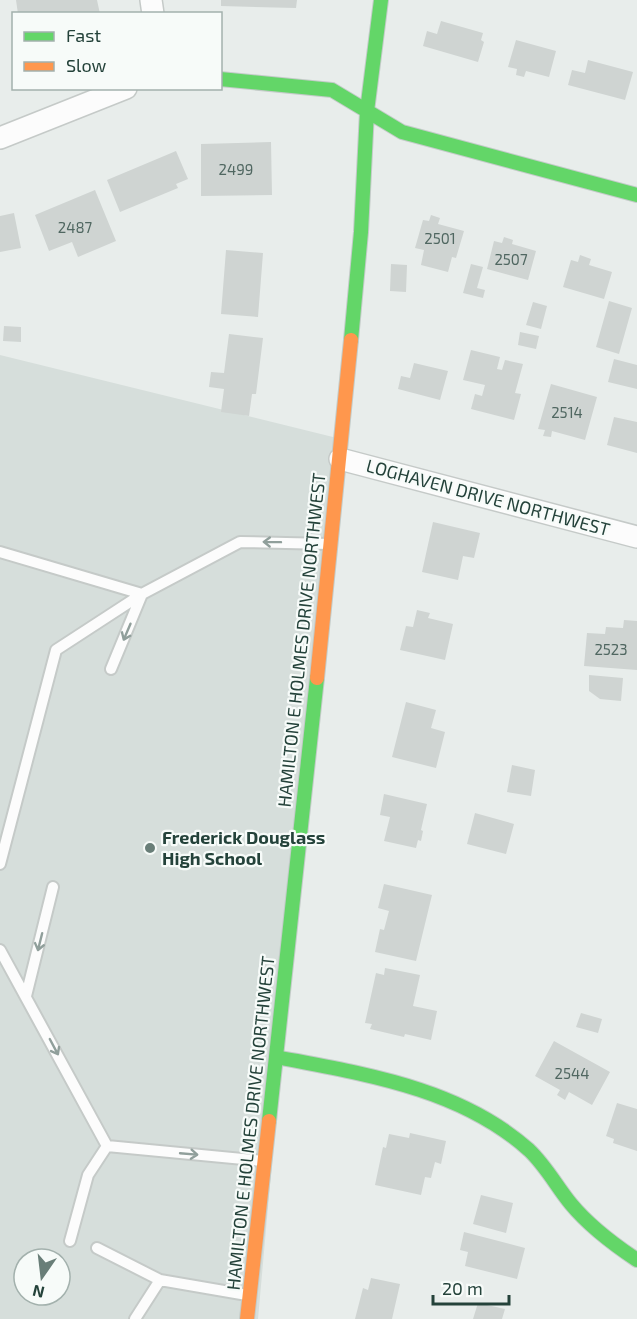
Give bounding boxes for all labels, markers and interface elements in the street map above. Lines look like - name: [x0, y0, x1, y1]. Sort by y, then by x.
- legend: [12, 12, 222, 90]
- text: Fast: [66, 24, 101, 46]
- text: Slow: [66, 54, 107, 76]
- house number: 2499: [219, 160, 253, 178]
- house number: 2487: [58, 218, 93, 236]
- house number: 2501: [424, 229, 456, 247]
- house number: 2507: [494, 250, 528, 268]
- house number: 2514: [551, 403, 583, 421]
- street label: LOGHAVEN DRIVE NORTHWEST: [364, 454, 613, 540]
- street label: HAMILTON E HOLMES DRIVE NORTHWEST: [272, 471, 330, 808]
- one-way arrow: [263, 537, 283, 548]
- one-way arrow: [121, 622, 132, 640]
- house number: 2523: [594, 640, 628, 658]
- place label: Frederick Douglass High School: [162, 826, 325, 869]
- marker: Frederick Douglass High School: [143, 841, 157, 855]
- one-way arrow: [33, 932, 45, 951]
- street label: HAMILTON E HOLMES DRIVE NORTHWEST: [221, 954, 279, 1291]
- one-way arrow: [48, 1038, 60, 1055]
- house number: 2544: [555, 1064, 589, 1082]
- one-way arrow: [179, 1149, 199, 1160]
- north arrow: [12, 1247, 72, 1307]
- scale bar: [433, 1268, 510, 1306]
- text: 20 m: [442, 1277, 483, 1299]
- text: N: [30, 1281, 46, 1303]

